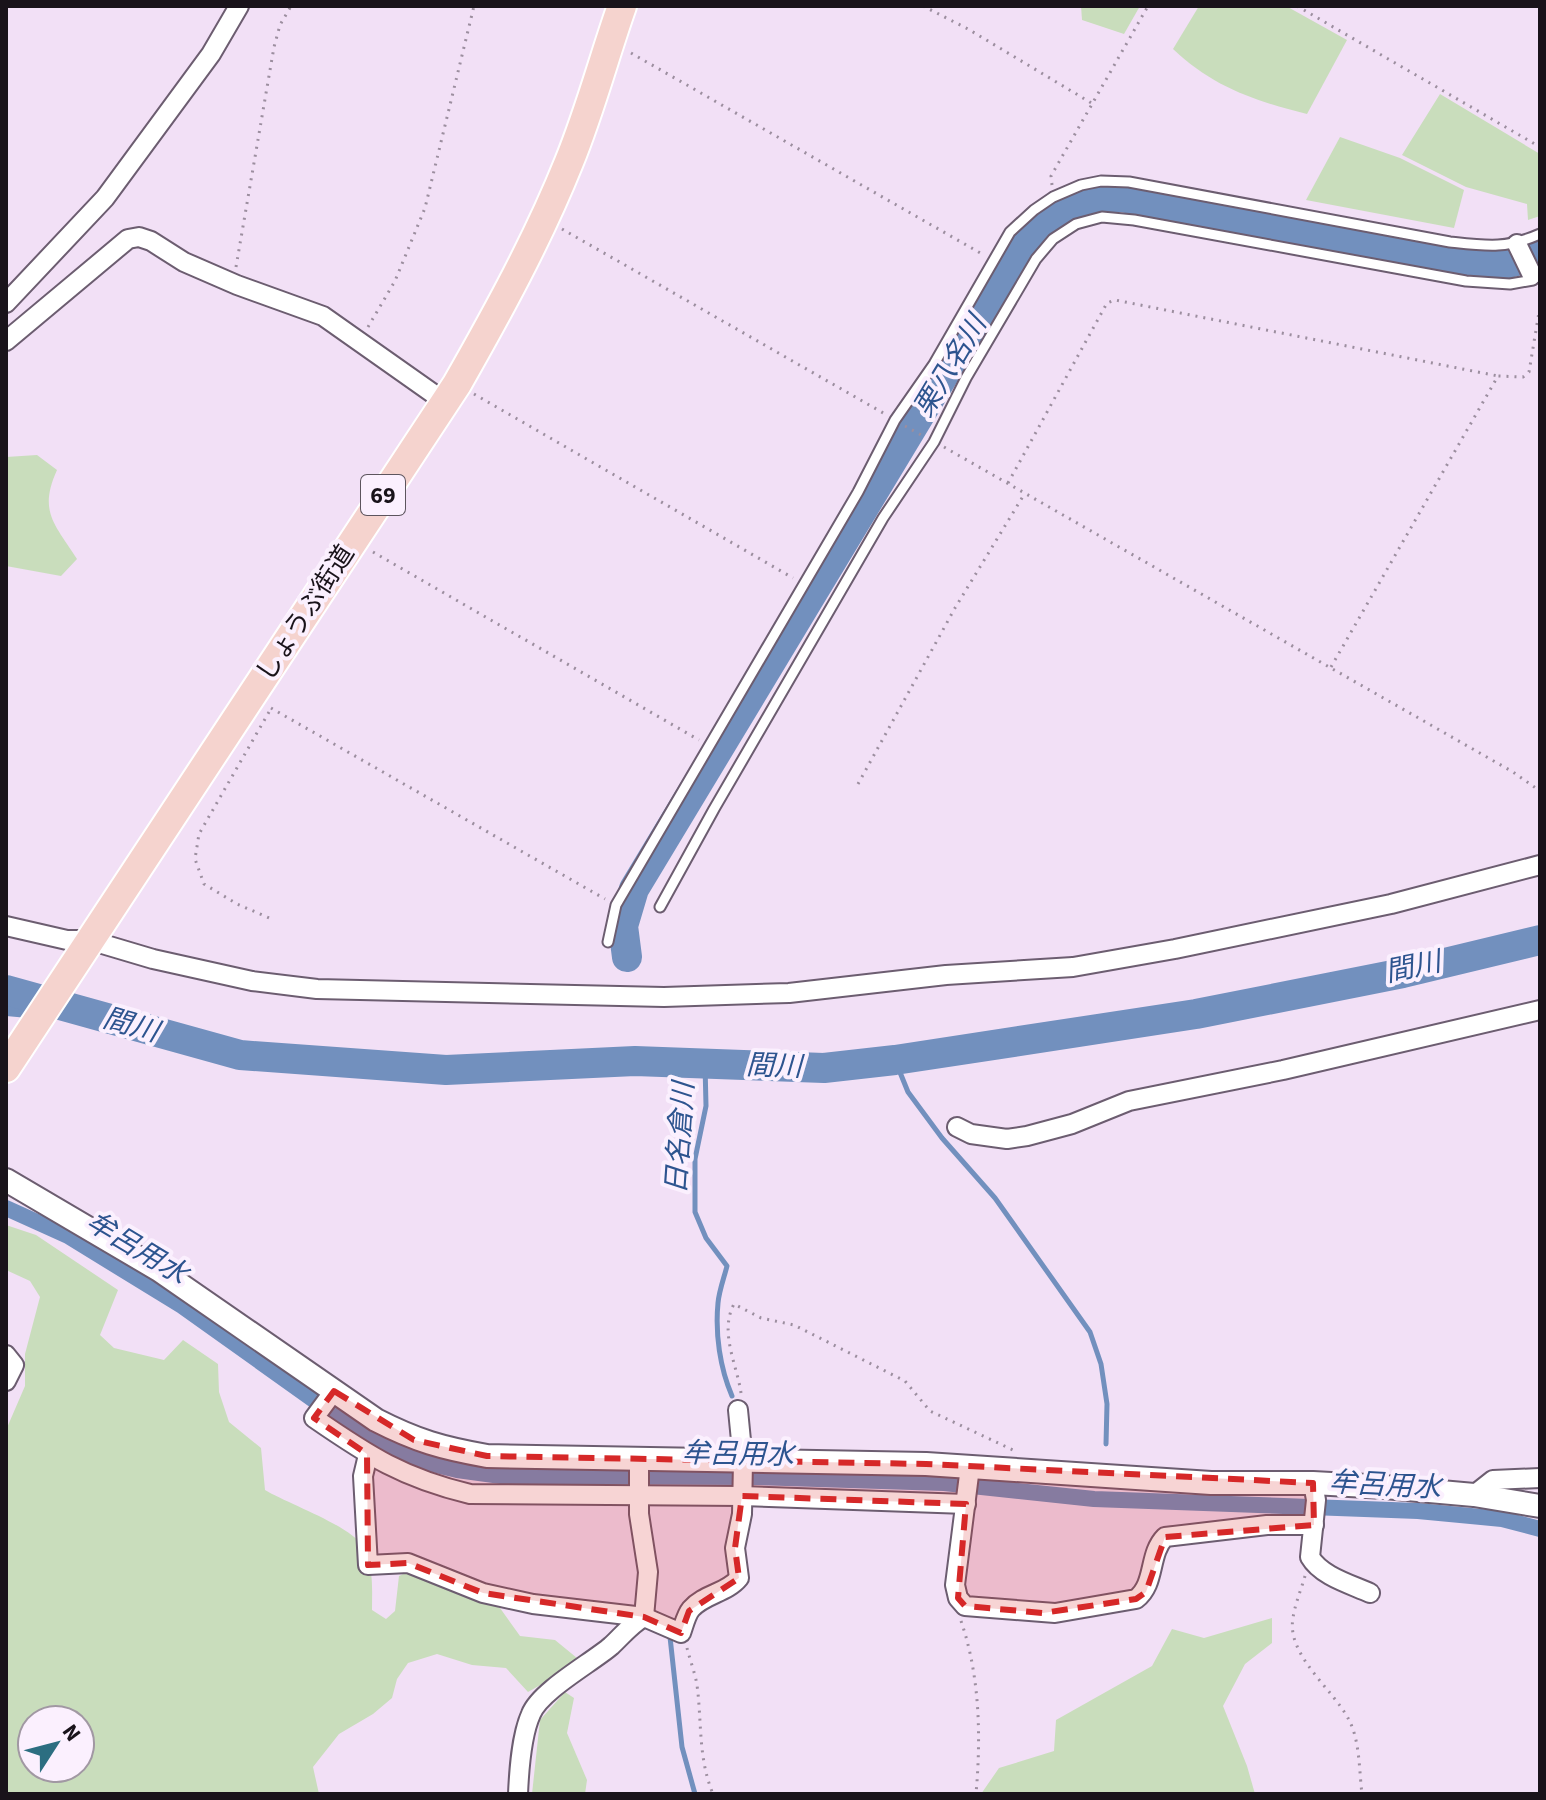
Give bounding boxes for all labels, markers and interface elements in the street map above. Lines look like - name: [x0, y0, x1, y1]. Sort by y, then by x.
- water label: 栗八名川: [904, 305, 998, 424]
- road number: 69: [361, 475, 405, 515]
- street label: しょうぶ街道: [247, 538, 363, 688]
- water label: 間川: [1381, 941, 1447, 992]
- water label: 間川: [99, 998, 166, 1053]
- water label: 間川: [745, 1045, 806, 1087]
- water label: 日名倉川: [656, 1078, 704, 1195]
- water label: 牟呂用水: [79, 1202, 198, 1296]
- water label: 牟呂用水: [682, 1433, 797, 1475]
- water label: 牟呂用水: [1328, 1462, 1445, 1508]
- north arrow: [16, 1704, 96, 1784]
- text: N: [54, 1718, 89, 1748]

